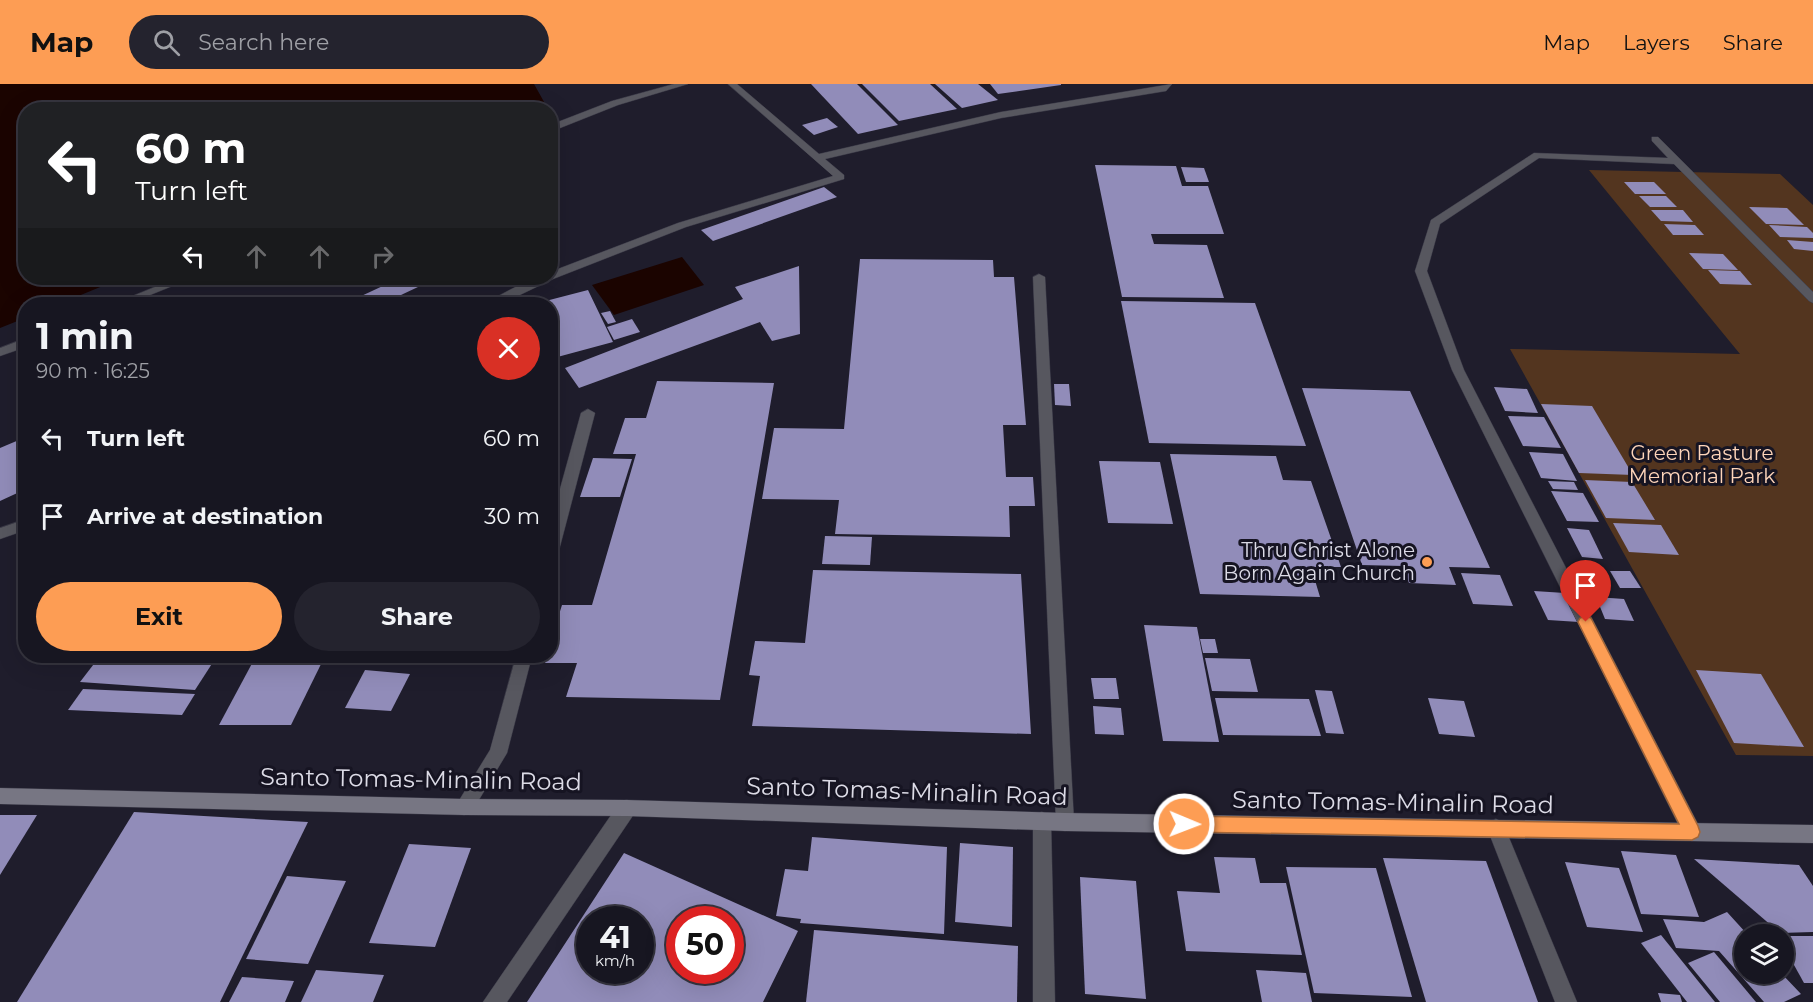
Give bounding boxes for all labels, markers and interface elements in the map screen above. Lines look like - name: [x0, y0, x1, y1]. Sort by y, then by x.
- search box: [129, 15, 549, 69]
- text: Map: [30, 25, 93, 59]
- icon: search: [150, 26, 183, 59]
- text: Search here: [198, 29, 329, 56]
- text: Map: [1543, 30, 1590, 55]
- text: Layers: [1623, 30, 1690, 55]
- text: Share: [1723, 30, 1783, 55]
- text: 60 m: [135, 122, 246, 174]
- icon: left: [36, 126, 114, 204]
- text: Turn left: [135, 174, 248, 207]
- icon: left: [177, 240, 210, 273]
- icon: ahead: [240, 240, 273, 273]
- icon: ahead: [303, 240, 336, 273]
- icon: right: [366, 240, 399, 273]
- text: 1 min: [36, 314, 134, 358]
- button: close: [477, 317, 540, 380]
- text: 90 m · 16:25: [36, 359, 150, 383]
- icon: left: [36, 422, 69, 455]
- text: Turn left: [87, 425, 185, 452]
- text: 60 m: [483, 425, 540, 452]
- park label: Green Pasture Memorial Park: [1629, 441, 1775, 488]
- icon: arrive: [36, 500, 69, 533]
- text: Arrive at destination: [87, 503, 323, 530]
- text: 30 m: [484, 503, 540, 530]
- place label: Thru Christ Alone Born Again Church: [1223, 538, 1415, 585]
- marker: Thru Christ Alone Born Again Church: [1420, 555, 1434, 569]
- pin: [1560, 560, 1611, 622]
- icon: arrive: [1569, 569, 1602, 602]
- button: Exit: [36, 582, 282, 651]
- button: Share: [294, 582, 540, 651]
- street label: Santo Tomas-Minalin Road: [260, 762, 582, 796]
- street label: Santo Tomas-Minalin Road: [746, 771, 1068, 811]
- street label: Santo Tomas-Minalin Road: [1232, 785, 1554, 819]
- position arrow: [1152, 792, 1216, 856]
- speed limit sign: 50: [666, 906, 744, 984]
- text: 41: [599, 919, 631, 956]
- map controls: [1734, 924, 1794, 984]
- button: layers: [1734, 924, 1794, 984]
- text: km/h: [595, 951, 635, 970]

